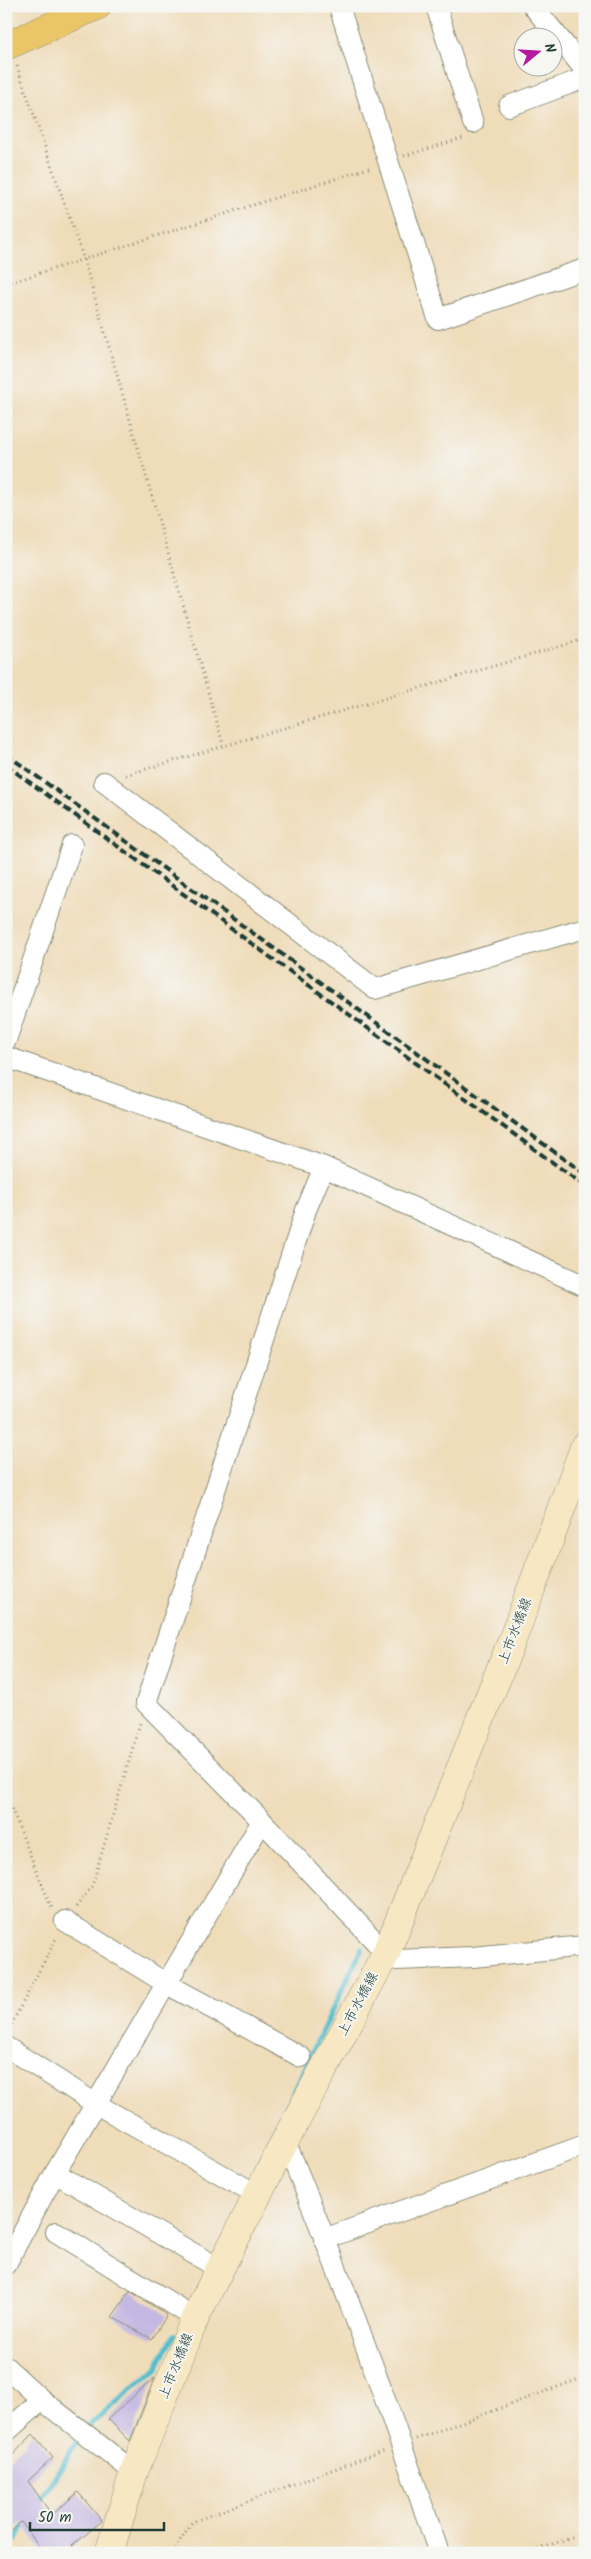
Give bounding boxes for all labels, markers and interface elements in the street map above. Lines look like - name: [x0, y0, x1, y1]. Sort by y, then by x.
- north arrow: [514, 28, 564, 78]
- text: N: [538, 41, 561, 56]
- street label: 上市水橋線: [492, 1594, 538, 1668]
- street label: 上市水橋線: [332, 1968, 384, 2040]
- street label: 上市水橋線: [153, 2329, 199, 2403]
- scale bar: [30, 2499, 164, 2531]
- text: 50 m: [38, 2506, 72, 2530]

